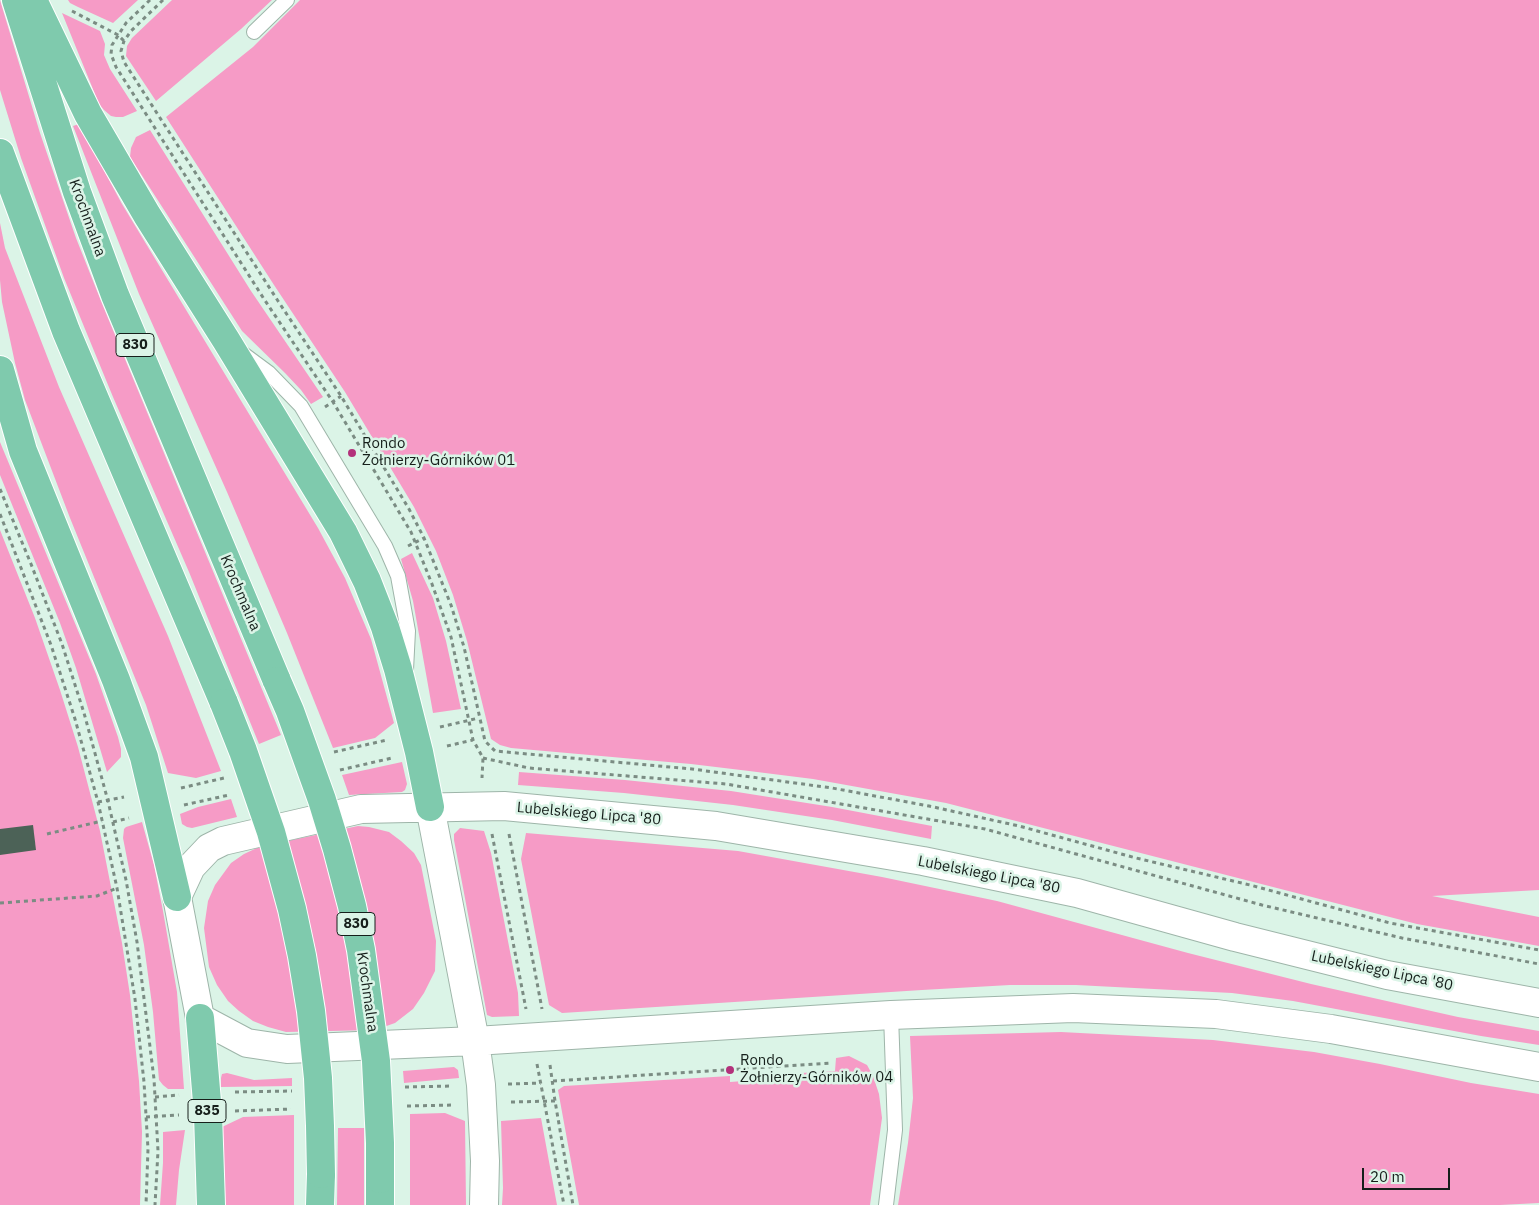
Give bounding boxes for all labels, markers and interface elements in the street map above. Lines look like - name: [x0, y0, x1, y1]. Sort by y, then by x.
- street label: Krochmalna: [65, 177, 109, 259]
- road number: 830: [116, 334, 154, 356]
- place label: Rondo Żołnierzy-Górników 01: [362, 435, 515, 470]
- marker: Rondo Żołnierzy-Górników 01: [346, 447, 358, 459]
- street label: Krochmalna: [216, 552, 264, 634]
- street label: Lubelskiego Lipca '80: [516, 799, 662, 829]
- street label: Lubelskiego Lipca '80: [916, 852, 1062, 898]
- road number: 830: [337, 912, 375, 936]
- street label: Lubelskiego Lipca '80: [1309, 947, 1455, 995]
- street label: Krochmalna: [352, 951, 382, 1033]
- place label: Rondo Żołnierzy-Górników 04: [740, 1052, 893, 1087]
- marker: Rondo Żołnierzy-Górników 04: [724, 1064, 736, 1076]
- road number: 835: [188, 1100, 226, 1122]
- scale bar: [1364, 1158, 1452, 1190]
- text: 20 m: [1370, 1167, 1405, 1186]

